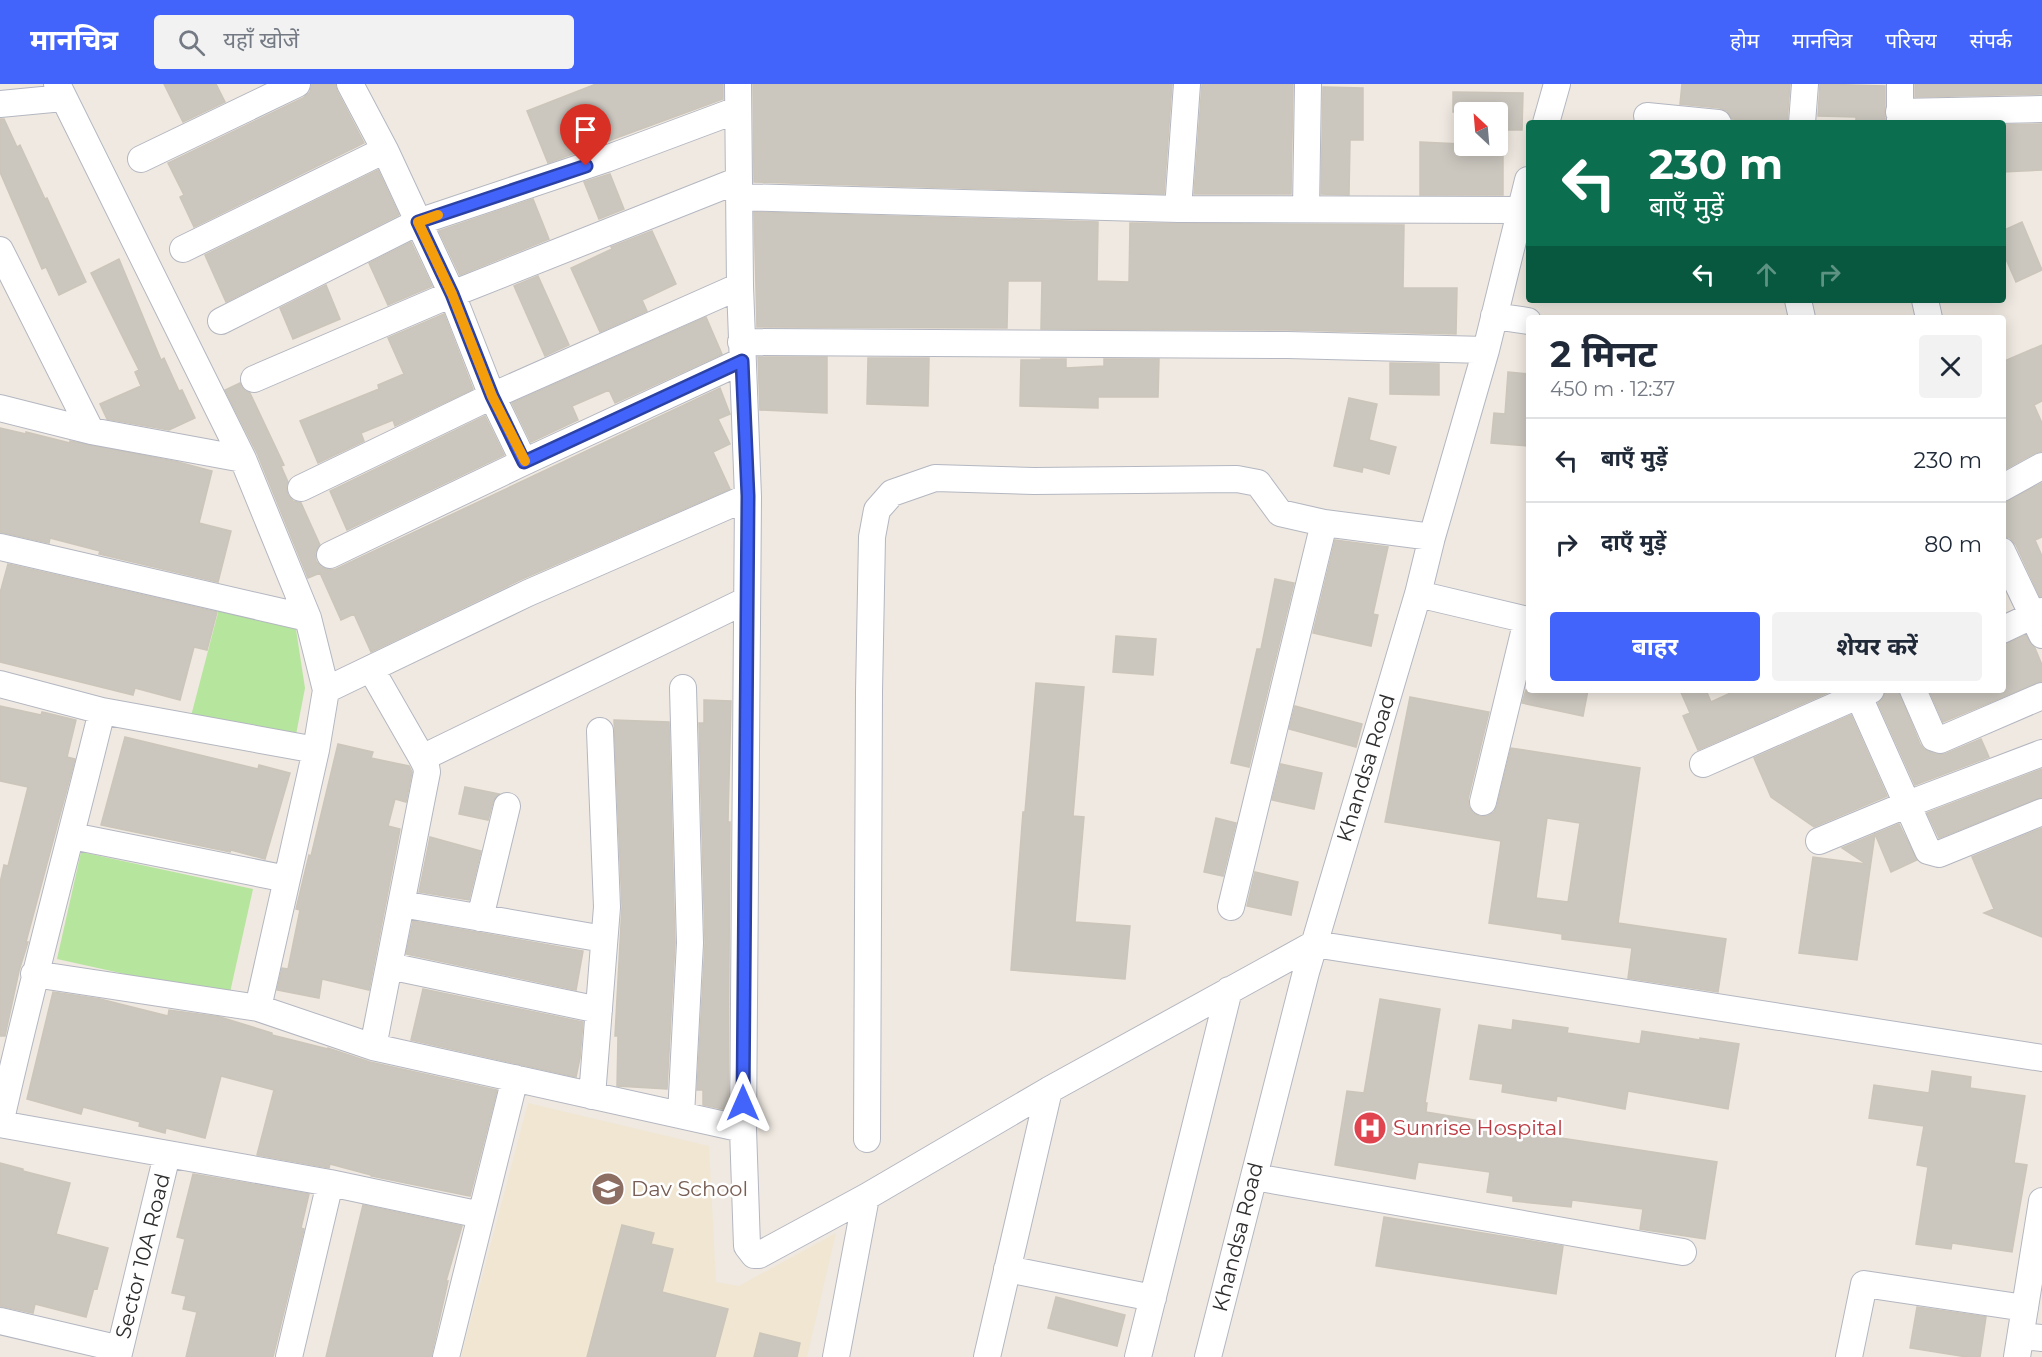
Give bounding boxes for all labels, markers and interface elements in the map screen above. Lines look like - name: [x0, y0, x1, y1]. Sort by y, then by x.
- search box: [154, 15, 574, 69]
- text: मानचित्र: [30, 23, 118, 57]
- icon: search: [175, 26, 208, 59]
- text: यहाँ खोजें: [223, 27, 299, 54]
- text: होम: [1730, 28, 1759, 53]
- text: मानचित्र: [1792, 28, 1852, 53]
- text: परिचय: [1885, 28, 1937, 53]
- text: संपर्क: [1970, 28, 2012, 53]
- north arrow: [1454, 102, 1508, 156]
- map controls: [1454, 102, 1508, 156]
- pin: [560, 104, 611, 166]
- icon: arrive: [569, 113, 602, 146]
- text: 230 m: [1649, 138, 1783, 190]
- icon: left: [1550, 144, 1628, 222]
- text: बाएँ मुड़ें: [1649, 190, 1724, 223]
- icon: left: [1687, 258, 1720, 291]
- icon: ahead: [1750, 258, 1783, 291]
- icon: right: [1813, 258, 1846, 291]
- text: 2 मिनट: [1550, 332, 1657, 376]
- button: close: [1919, 335, 1982, 398]
- text: 450 m · 12:37: [1550, 377, 1675, 401]
- icon: left: [1550, 444, 1583, 477]
- text: बाएँ मुड़ें: [1601, 445, 1668, 472]
- text: 230 m: [1913, 447, 1982, 474]
- icon: right: [1550, 528, 1583, 561]
- text: दाएँ मुड़ें: [1601, 529, 1666, 556]
- text: 80 m: [1924, 531, 1982, 558]
- button: बाहर: [1550, 612, 1760, 681]
- button: शेयर करें: [1772, 612, 1982, 681]
- street label: Khandsa Road: [1331, 691, 1400, 845]
- position arrow: [711, 1071, 775, 1135]
- hospital icon: Sunrise Hospital: [1352, 1110, 1388, 1146]
- place label: Sunrise Hospital: [1393, 1115, 1563, 1140]
- street label: Khandsa Road: [1207, 1160, 1268, 1314]
- street label: Sector 10A Road: [110, 1171, 175, 1341]
- school or university icon: Dav School: [590, 1171, 626, 1207]
- place label: Dav School: [631, 1176, 748, 1201]

